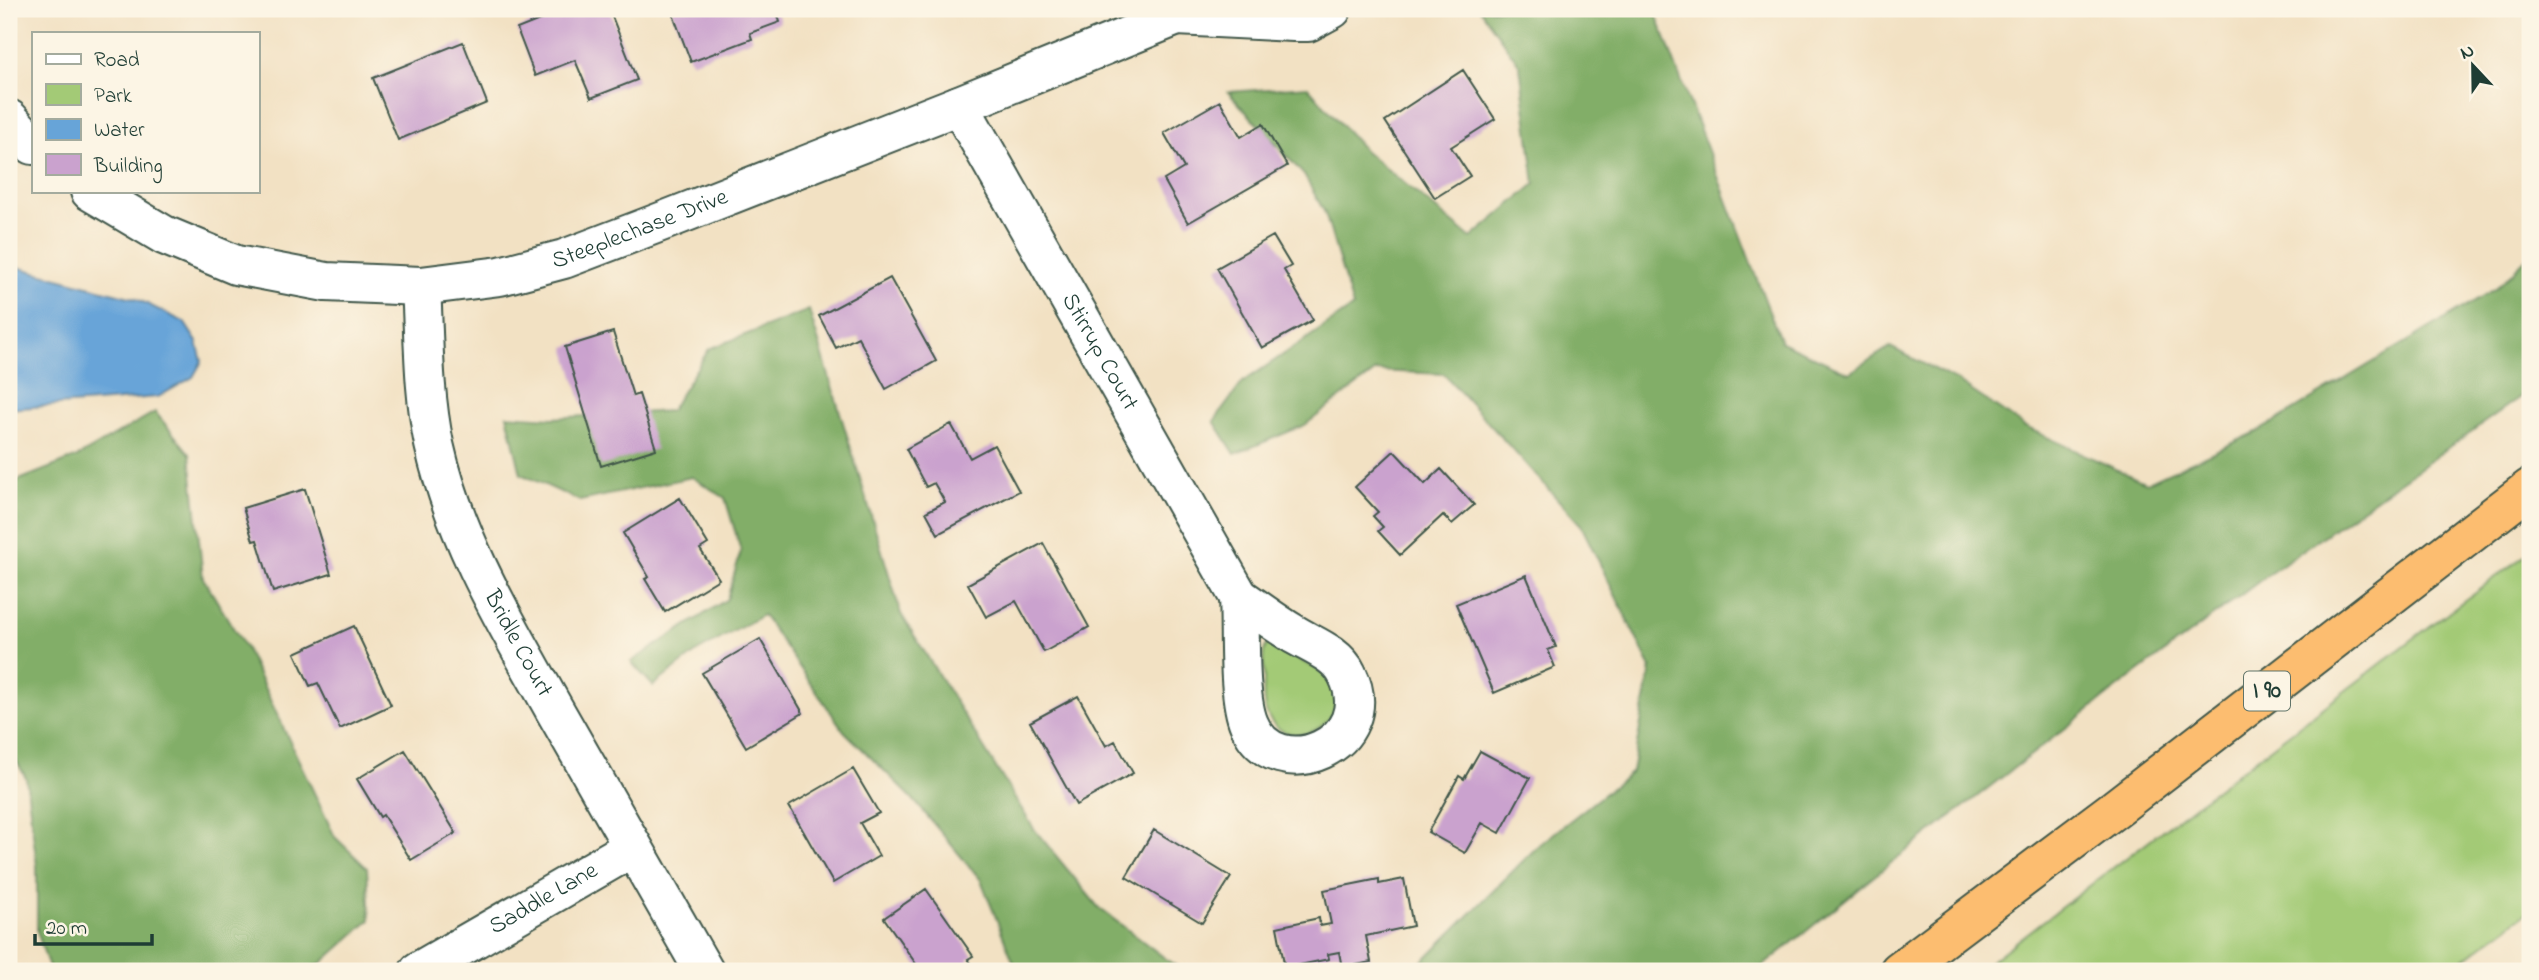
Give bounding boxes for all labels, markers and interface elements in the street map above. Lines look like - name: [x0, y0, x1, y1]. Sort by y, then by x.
- legend: [32, 32, 259, 192]
- north arrow: [2438, 32, 2508, 102]
- text: N: [2457, 38, 2479, 67]
- text: Road: [94, 46, 140, 76]
- text: Park: [94, 82, 133, 112]
- text: Water: [94, 116, 145, 146]
- text: Building: [93, 152, 163, 184]
- street label: Steeplechase Drive: [548, 180, 733, 279]
- street label: Stirrup Court: [1052, 287, 1147, 417]
- street label: Bridle Court: [474, 583, 561, 704]
- road number: I 90: [2244, 671, 2290, 710]
- street label: Saddle Lane: [483, 854, 605, 944]
- scale bar: [35, 903, 152, 947]
- text: 20 m: [46, 914, 87, 944]

